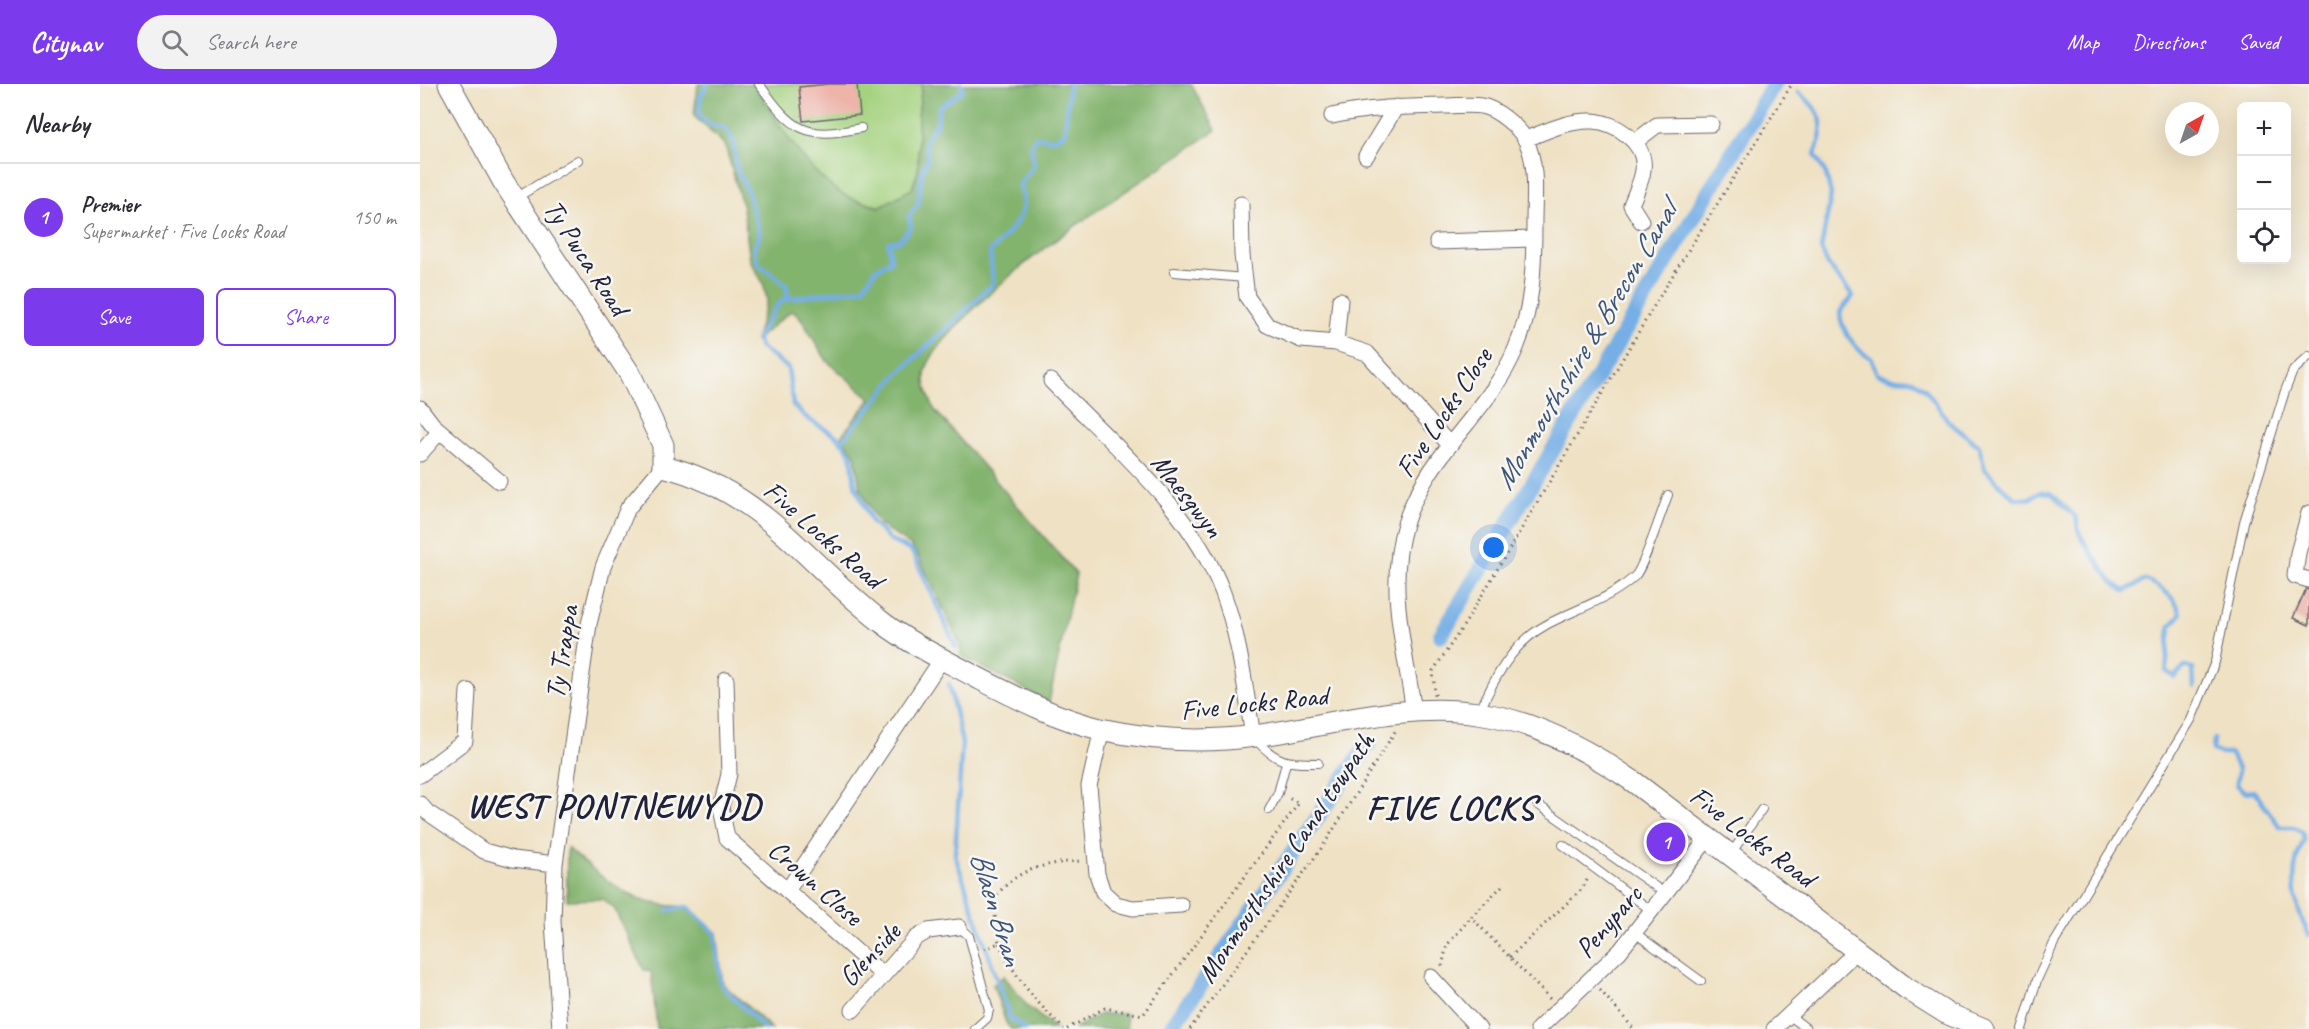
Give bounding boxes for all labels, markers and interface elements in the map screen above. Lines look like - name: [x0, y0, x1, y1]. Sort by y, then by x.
- search box: [137, 15, 557, 69]
- text: Citynav: [30, 25, 101, 60]
- icon: search: [158, 26, 191, 59]
- text: Search here: [206, 28, 296, 56]
- text: Map: [2067, 29, 2099, 55]
- text: Directions: [2132, 29, 2205, 55]
- text: Saved: [2238, 29, 2279, 55]
- north arrow: [2165, 102, 2219, 156]
- map controls: [2237, 102, 2291, 264]
- button: +: [2237, 102, 2291, 156]
- text: Nearby: [24, 107, 89, 140]
- button: −: [2237, 156, 2291, 210]
- water label: Monmouthshire & Brecon Canal: [1484, 187, 1691, 496]
- text: Premier: [81, 191, 140, 219]
- street label: Ty Pwca Road: [536, 193, 639, 325]
- text: 1: [39, 205, 48, 230]
- text: 150 m: [353, 205, 396, 230]
- button: locate: [2237, 210, 2291, 264]
- text: Supermarket · Five Locks Road: [81, 219, 285, 244]
- button: Save: [24, 288, 204, 346]
- button: Share: [216, 288, 396, 346]
- street label: Five Locks Close: [1387, 339, 1501, 484]
- street label: Maesgwyn: [1144, 446, 1232, 545]
- street label: Five Locks Road: [756, 473, 894, 599]
- your location: [1479, 533, 1508, 562]
- street label: Ty Trappa: [537, 601, 586, 701]
- street label: Five Locks Road: [1179, 677, 1333, 728]
- street label: Monmouthshire Canal towpath: [1189, 724, 1383, 989]
- street label: Five Locks Road: [1683, 778, 1825, 897]
- district label: WEST PONTNEWYDD: [467, 784, 764, 827]
- district label: FIVE LOCKS: [1366, 786, 1541, 829]
- pin: 1: [1646, 820, 1686, 864]
- street label: Crown Close: [761, 832, 872, 934]
- water label: Blaen Bran: [962, 847, 1033, 972]
- street label: Penyparc: [1567, 877, 1650, 965]
- street label: Glenside: [831, 914, 909, 994]

